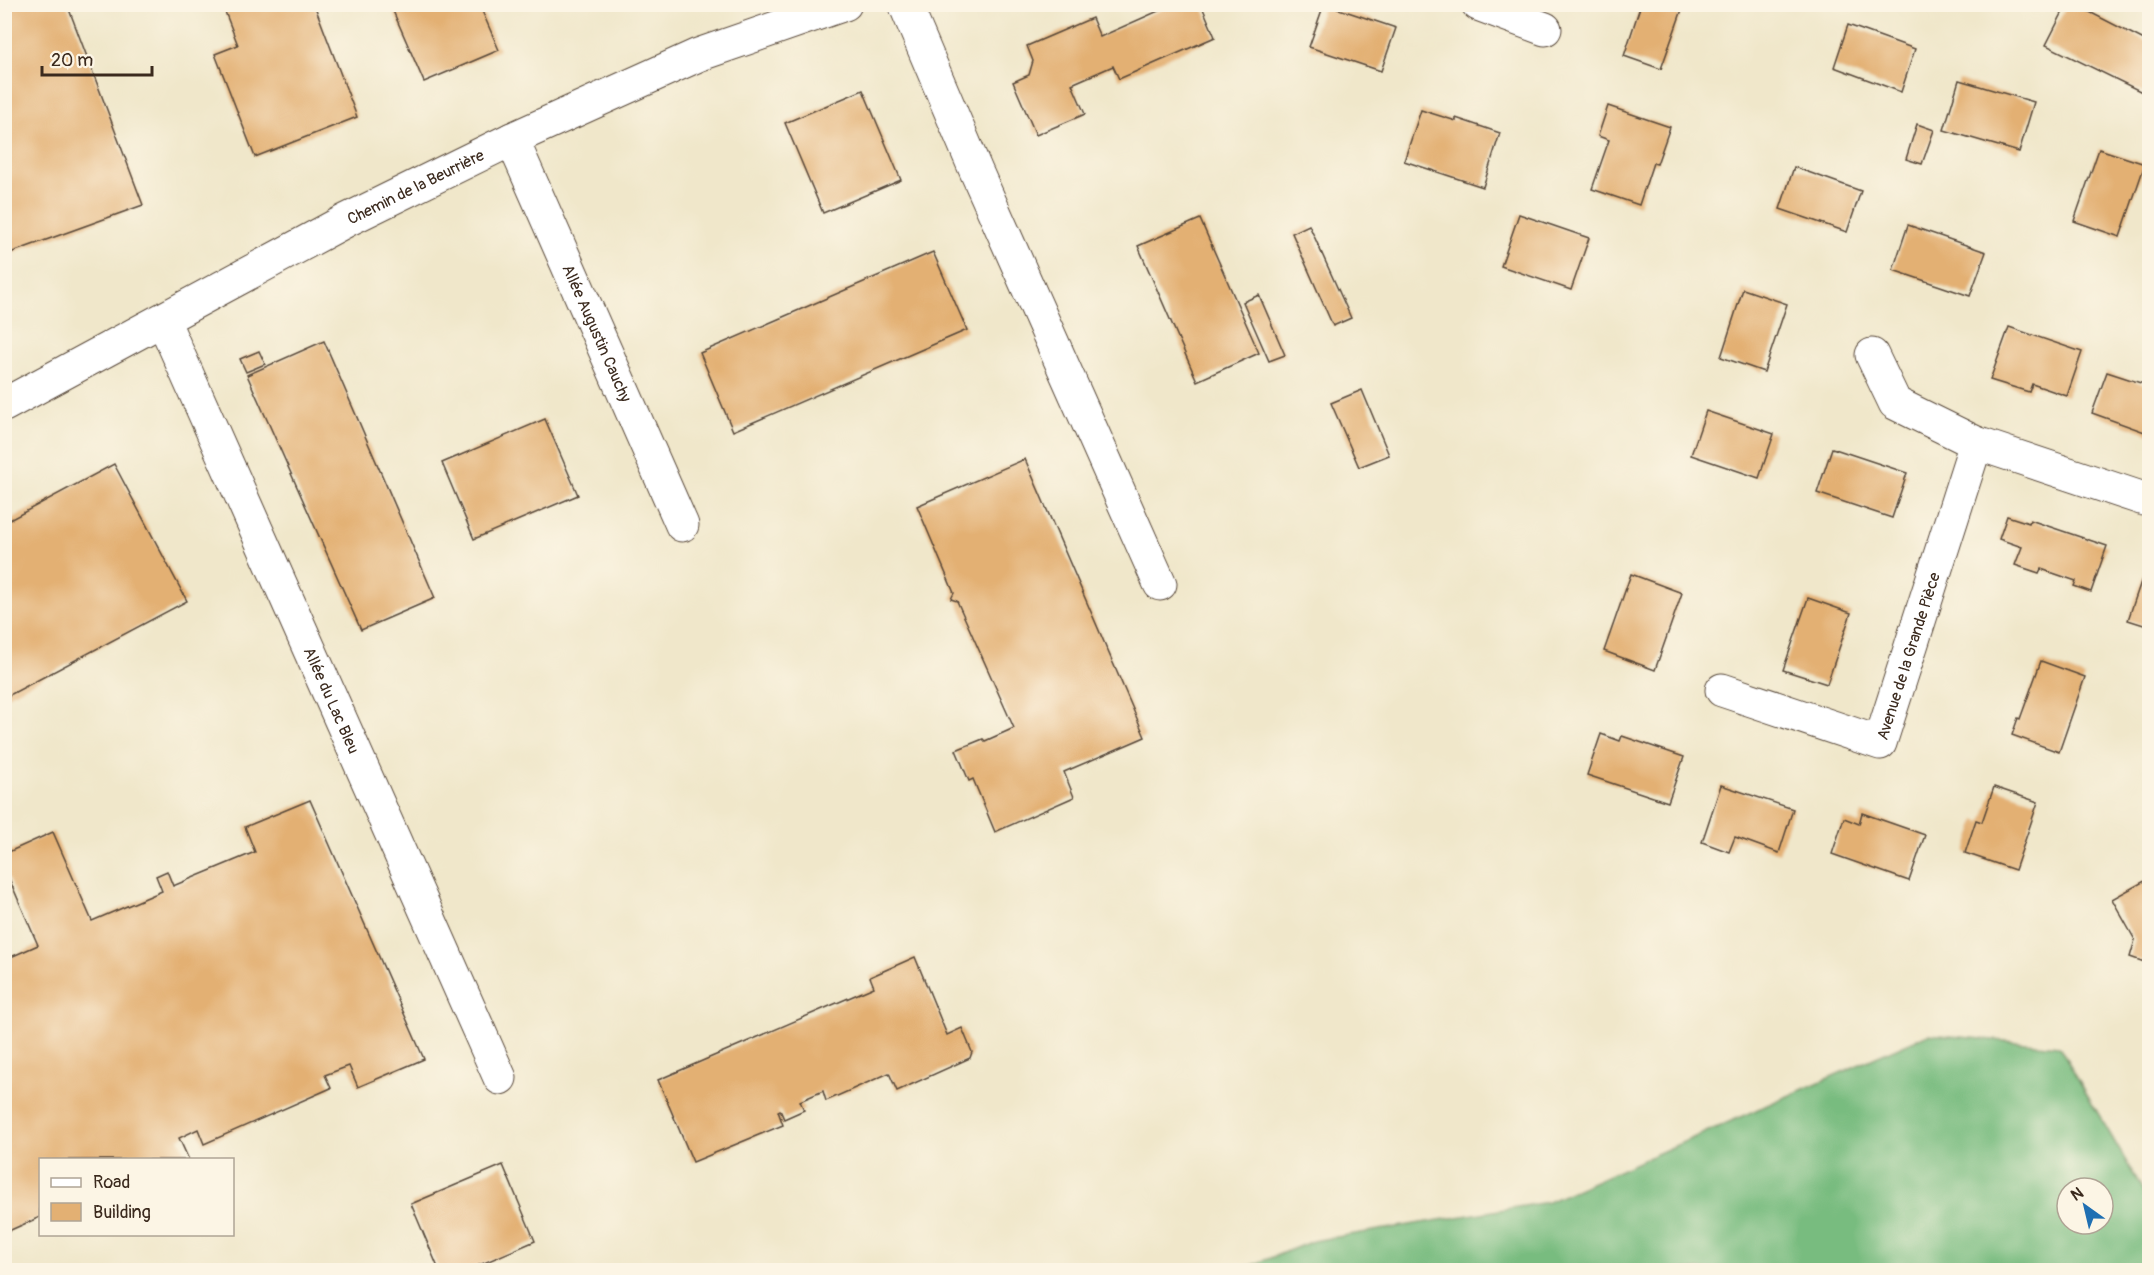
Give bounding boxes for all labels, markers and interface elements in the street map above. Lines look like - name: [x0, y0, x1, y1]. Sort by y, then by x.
- scale bar: [42, 39, 152, 77]
- text: 20 m: [51, 49, 93, 72]
- street label: Chemin de la Beurrière: [344, 145, 488, 229]
- street label: Allée Augustin Cauchy: [558, 262, 636, 405]
- street label: Avenue de la Grande Pièce: [1873, 570, 1945, 743]
- street label: Allée du Lac Bleu: [299, 644, 363, 757]
- legend: [39, 1158, 234, 1236]
- text: Road: [93, 1171, 130, 1194]
- north arrow: [2055, 1176, 2115, 1236]
- text: N: [2067, 1183, 2087, 1206]
- text: Building: [93, 1201, 151, 1224]

